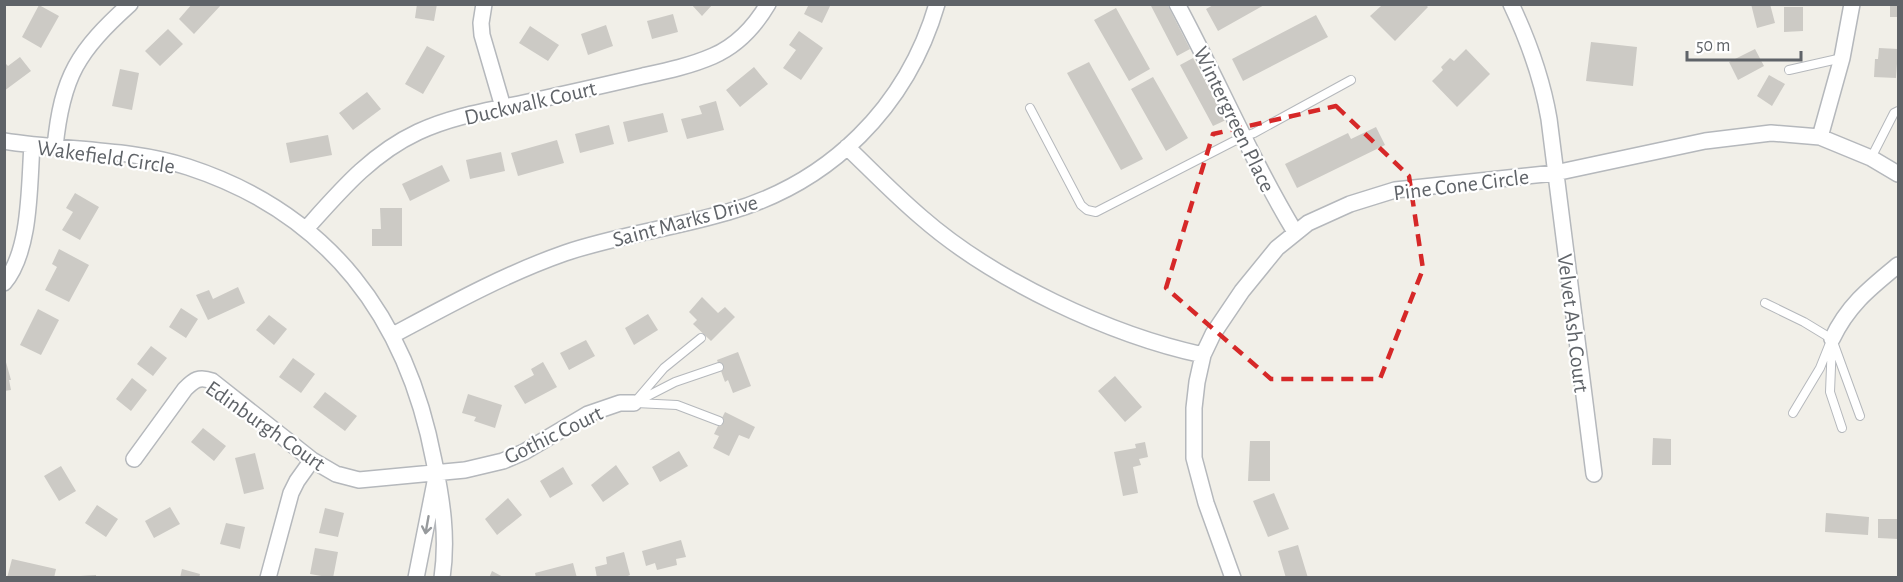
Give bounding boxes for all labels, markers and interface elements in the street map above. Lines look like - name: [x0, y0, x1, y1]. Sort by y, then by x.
- scale bar: [1687, 24, 1801, 62]
- text: 50 m: [1696, 37, 1730, 55]
- street label: Wintergreen Place: [1189, 43, 1279, 196]
- street label: Duckwalk Court: [462, 77, 598, 129]
- street label: Wakefield Circle: [35, 136, 176, 178]
- street label: Pine Cone Circle: [1392, 166, 1530, 204]
- street label: Saint Marks Drive: [610, 191, 760, 251]
- street label: Velvet Ash Court: [1554, 252, 1592, 394]
- street label: Edinburgh Court: [202, 377, 329, 475]
- street label: Gothic Court: [501, 402, 606, 468]
- one-way arrow: [421, 515, 432, 535]

